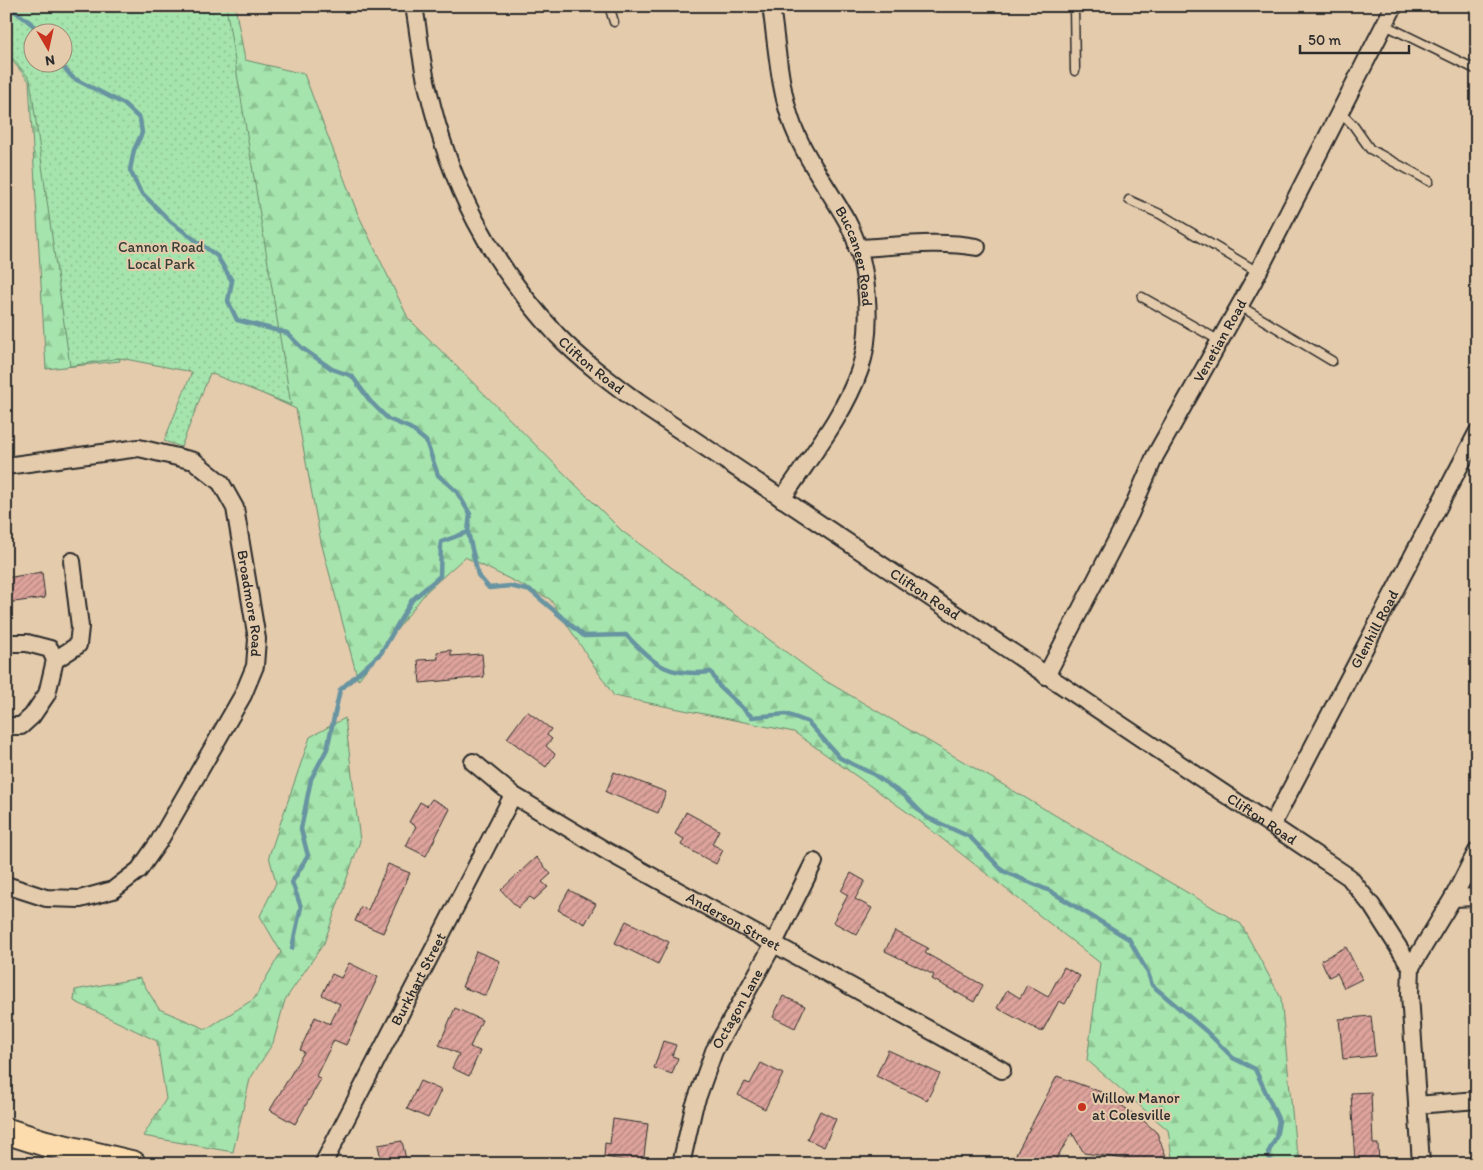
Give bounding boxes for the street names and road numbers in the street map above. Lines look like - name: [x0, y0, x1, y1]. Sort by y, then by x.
- street label: Buccaneer Road: [831, 203, 876, 307]
- street label: Venetian Road: [1189, 295, 1251, 386]
- street label: Clifton Road: [554, 332, 628, 398]
- street label: Broadmore Road: [233, 549, 266, 658]
- street label: Clifton Road: [887, 564, 964, 624]
- street label: Glenhill Road: [1346, 587, 1402, 672]
- street label: Clifton Road: [1223, 789, 1300, 849]
- street label: Anderson Street: [683, 888, 784, 955]
- street label: Burkhart Street: [387, 929, 450, 1029]
- street label: Octagon Lane: [708, 966, 767, 1052]

